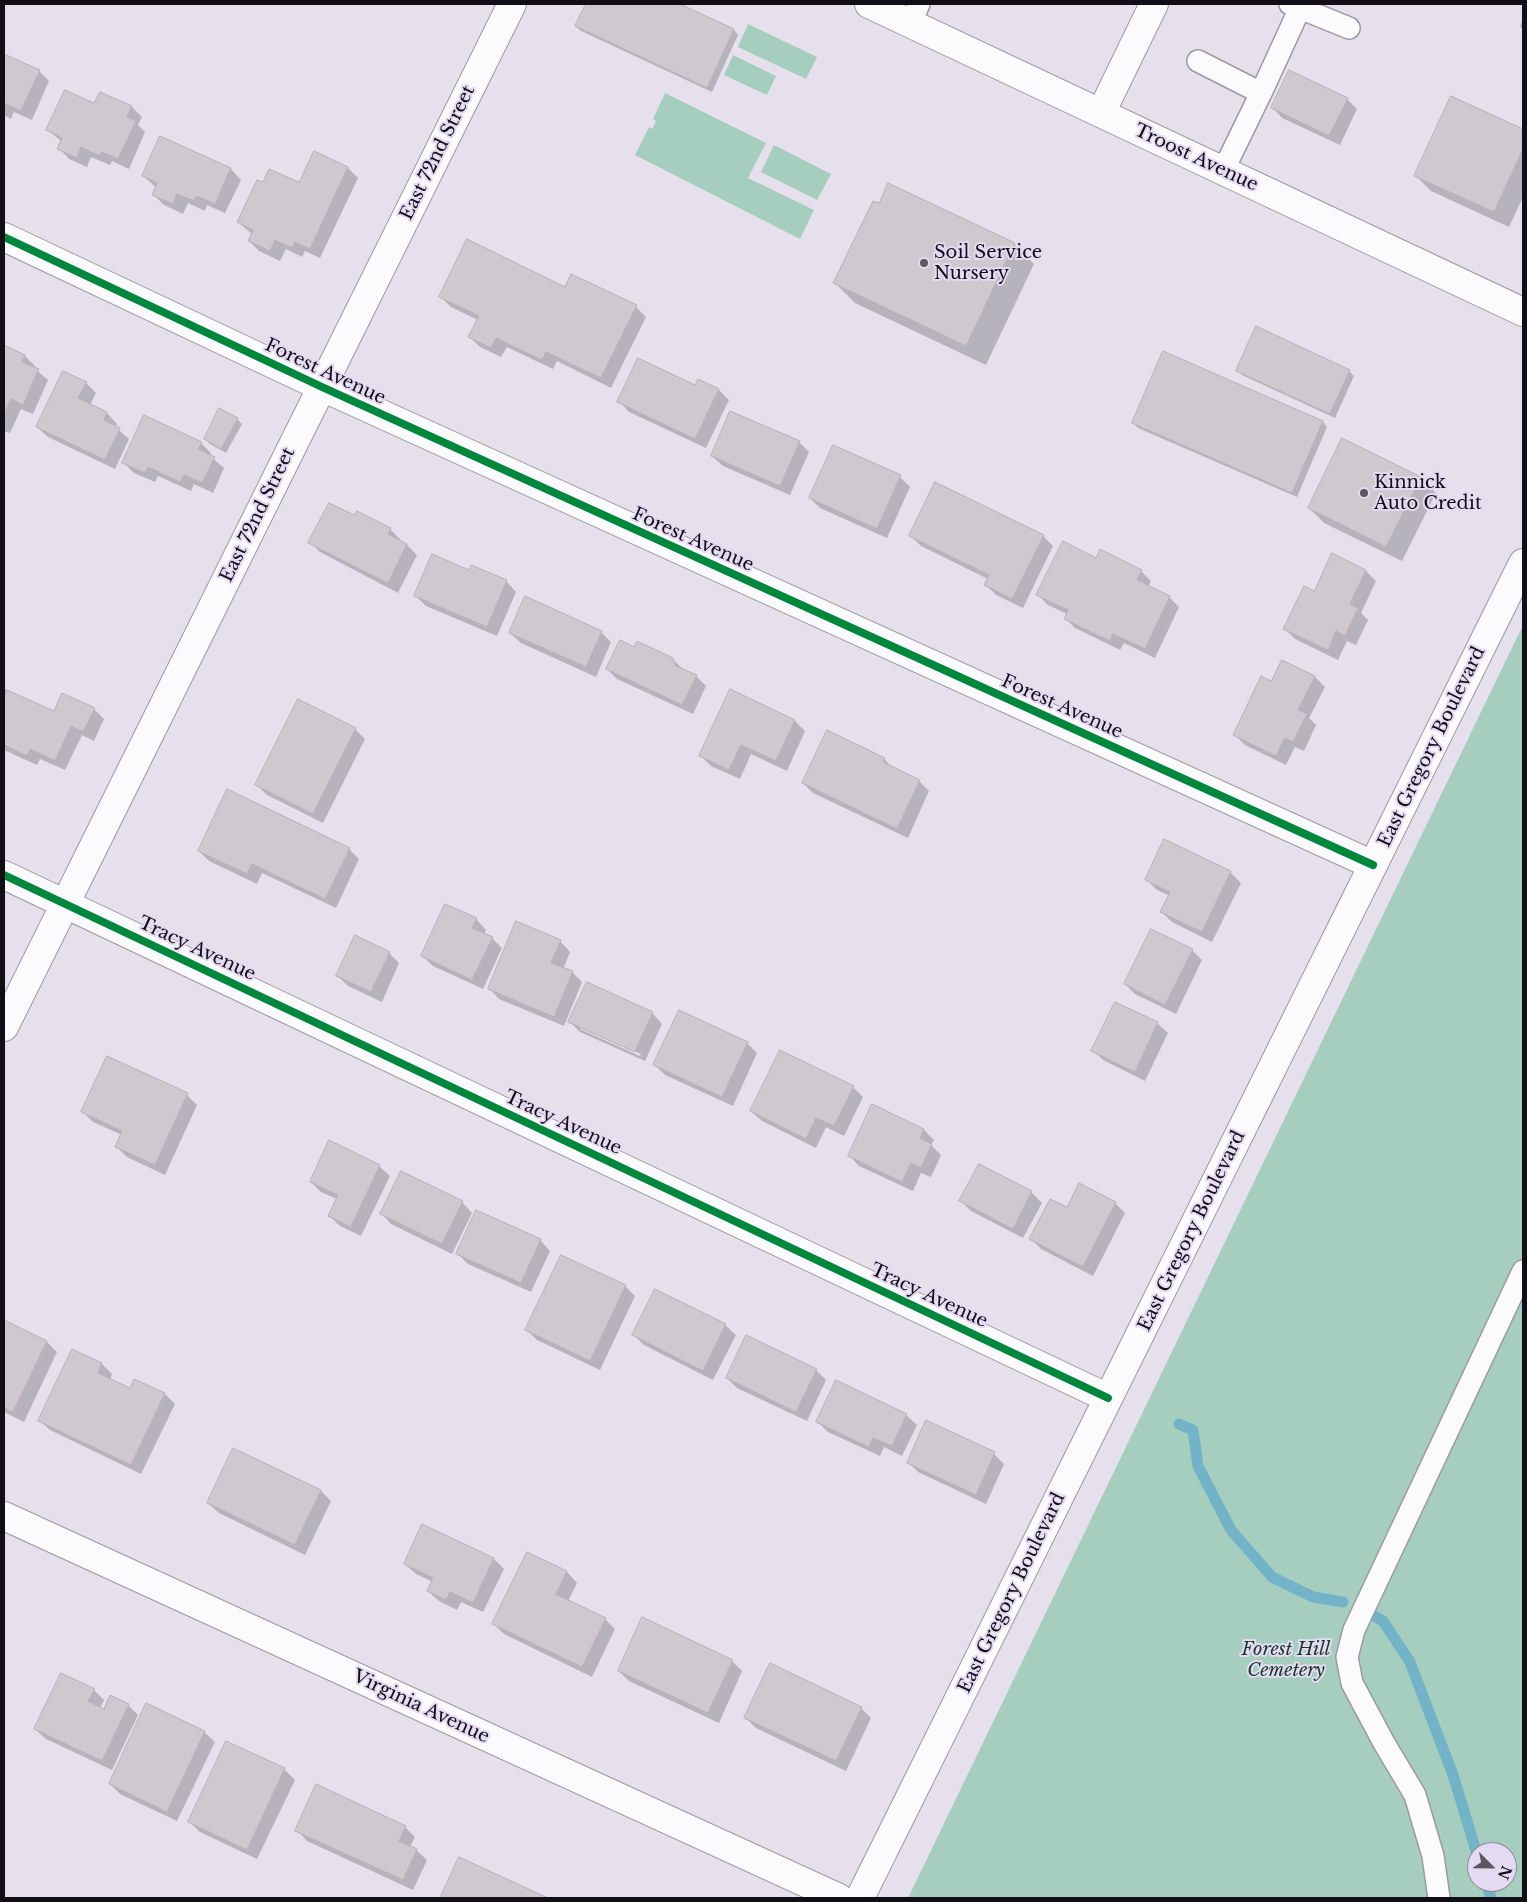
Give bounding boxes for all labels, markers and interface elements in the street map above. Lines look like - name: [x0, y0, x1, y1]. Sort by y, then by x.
- street label: East 72nd Street: [396, 82, 480, 224]
- street label: Troost Avenue: [1131, 120, 1261, 196]
- place label: Soil Service Nursery: [934, 242, 1042, 284]
- marker: Soil Service Nursery: [918, 257, 930, 269]
- street label: Forest Avenue: [261, 335, 389, 409]
- street label: East 72nd Street: [216, 444, 300, 586]
- place label: Kinnick Auto Credit: [1374, 472, 1482, 514]
- marker: Kinnick Auto Credit: [1358, 487, 1370, 499]
- street label: Forest Avenue: [629, 504, 757, 576]
- street label: East Gregory Boulevard: [1374, 643, 1490, 851]
- street label: Forest Avenue: [998, 671, 1126, 743]
- street label: Tracy Avenue: [135, 912, 259, 986]
- street label: Tracy Avenue: [501, 1086, 625, 1160]
- street label: East Gregory Boulevard: [1134, 1127, 1250, 1335]
- street label: Tracy Avenue: [867, 1259, 991, 1333]
- street label: East Gregory Boulevard: [954, 1489, 1070, 1697]
- park label: Forest Hill Cemetery: [1242, 1639, 1330, 1682]
- street label: Virginia Avenue: [349, 1666, 493, 1748]
- north arrow: [1467, 1842, 1517, 1892]
- text: N: [1494, 1863, 1516, 1882]

